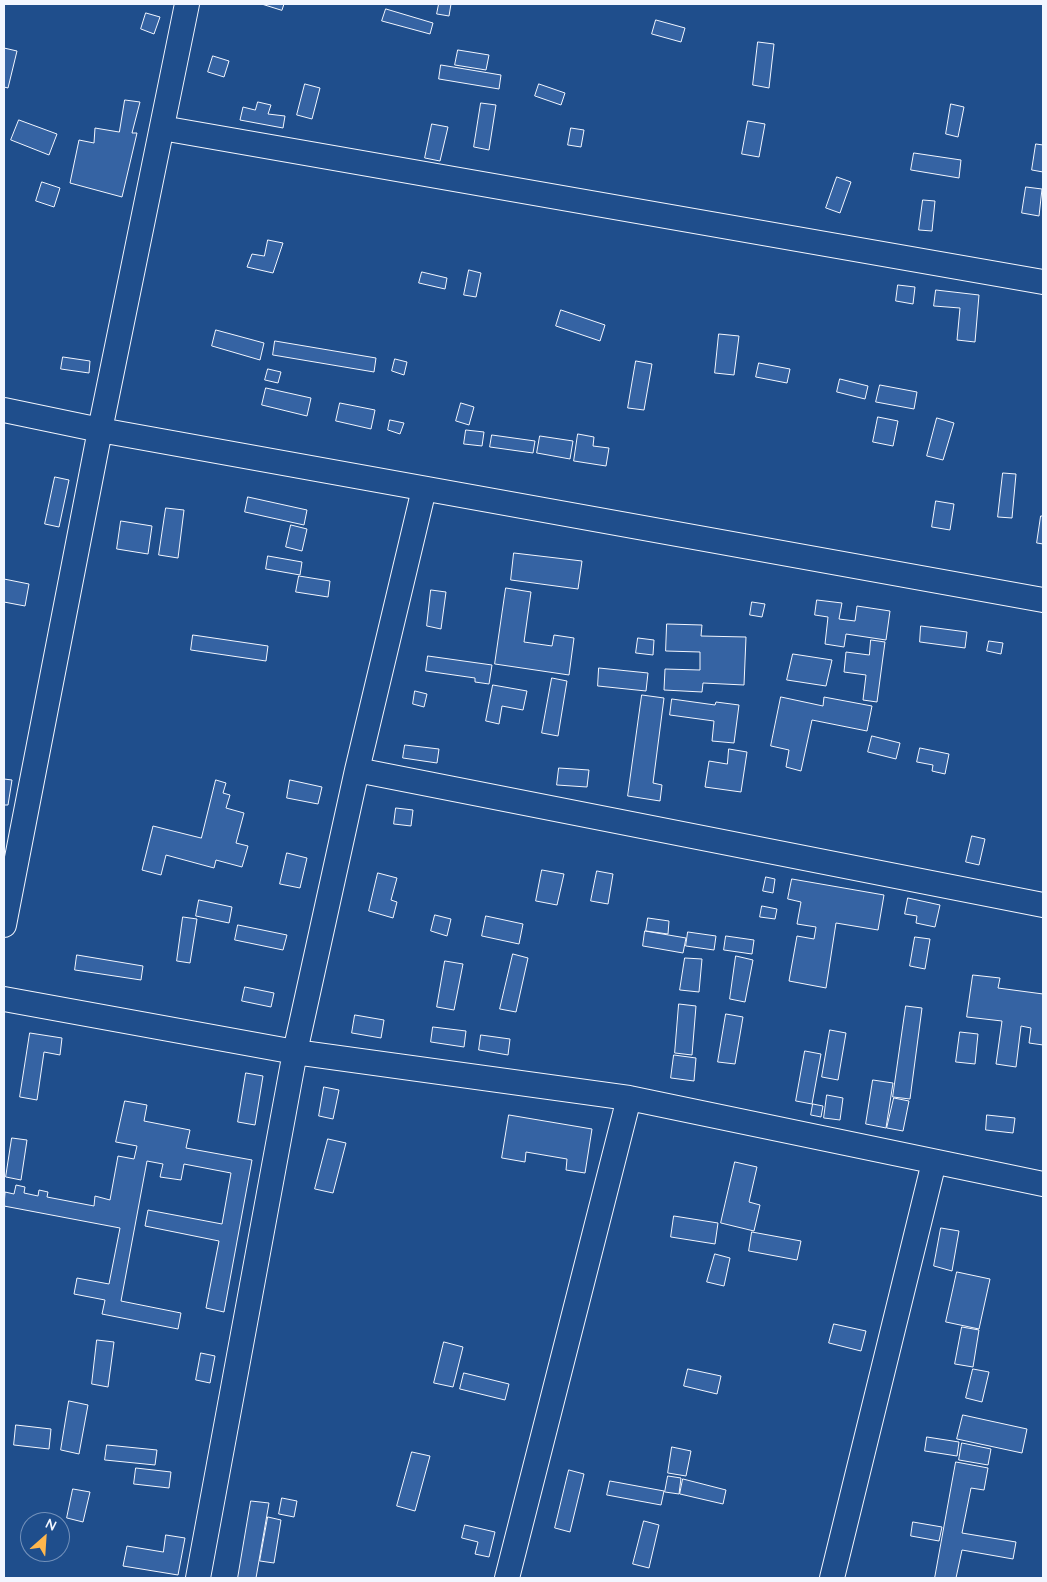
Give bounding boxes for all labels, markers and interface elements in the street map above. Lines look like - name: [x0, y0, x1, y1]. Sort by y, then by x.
- north arrow: [20, 1512, 70, 1562]
- text: N: [43, 1514, 60, 1535]

